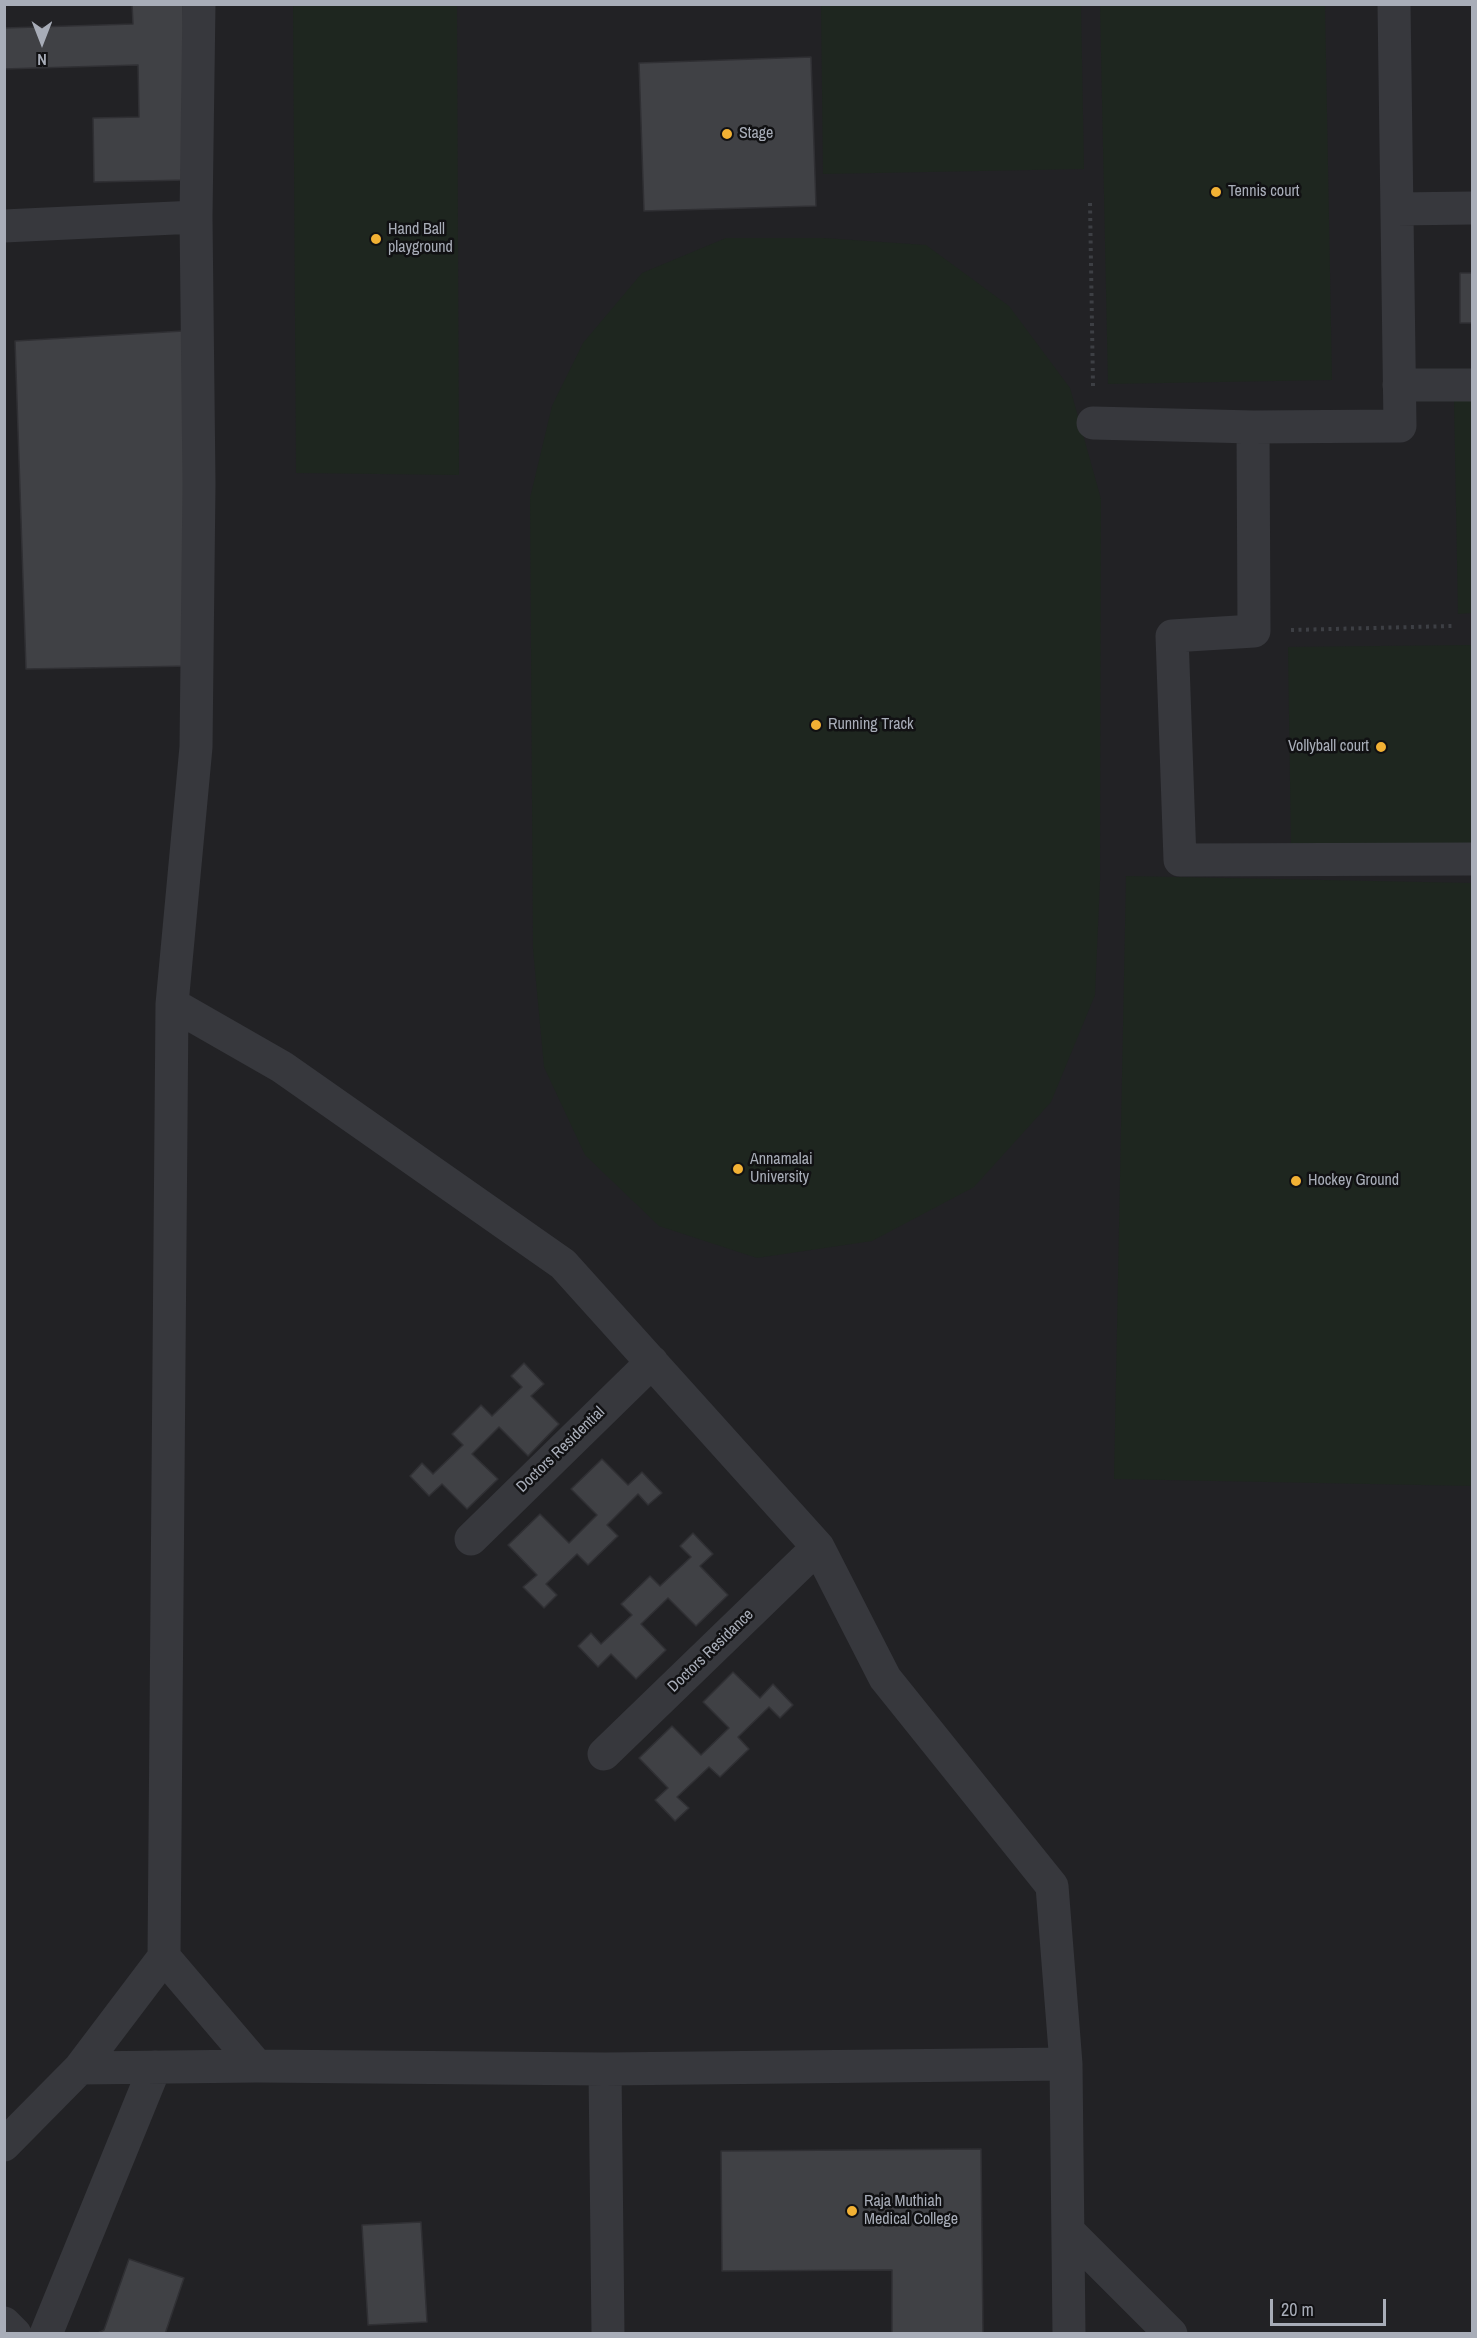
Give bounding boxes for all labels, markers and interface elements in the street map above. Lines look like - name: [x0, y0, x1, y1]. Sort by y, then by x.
- north arrow: [12, 12, 72, 72]
- text: N: [37, 49, 47, 71]
- place label: Stage: [739, 124, 773, 144]
- marker: Stage: [720, 127, 734, 141]
- place label: Tennis court: [1228, 182, 1299, 202]
- marker: Tennis court: [1209, 185, 1223, 199]
- place label: Hand Ball playground: [388, 220, 453, 258]
- marker: Hand Ball playground: [369, 232, 383, 246]
- place label: Running Track: [828, 715, 914, 735]
- marker: Running Track: [809, 718, 823, 732]
- place label: Vollyball court: [1288, 737, 1369, 757]
- marker: Vollyball court: [1374, 740, 1388, 754]
- place label: Annamalai University: [750, 1150, 813, 1188]
- marker: Annamalai University: [731, 1162, 745, 1176]
- place label: Hockey Ground: [1308, 1171, 1399, 1191]
- marker: Hockey Ground: [1289, 1174, 1303, 1188]
- street label: Doctors Residential: [513, 1403, 609, 1497]
- street label: Doctors Residance: [664, 1605, 758, 1697]
- place label: Raja Muthiah Medical College: [864, 2192, 958, 2230]
- marker: Raja Muthiah Medical College: [845, 2204, 859, 2218]
- scale bar: [1273, 2287, 1388, 2325]
- text: 20 m: [1281, 2297, 1314, 2322]

